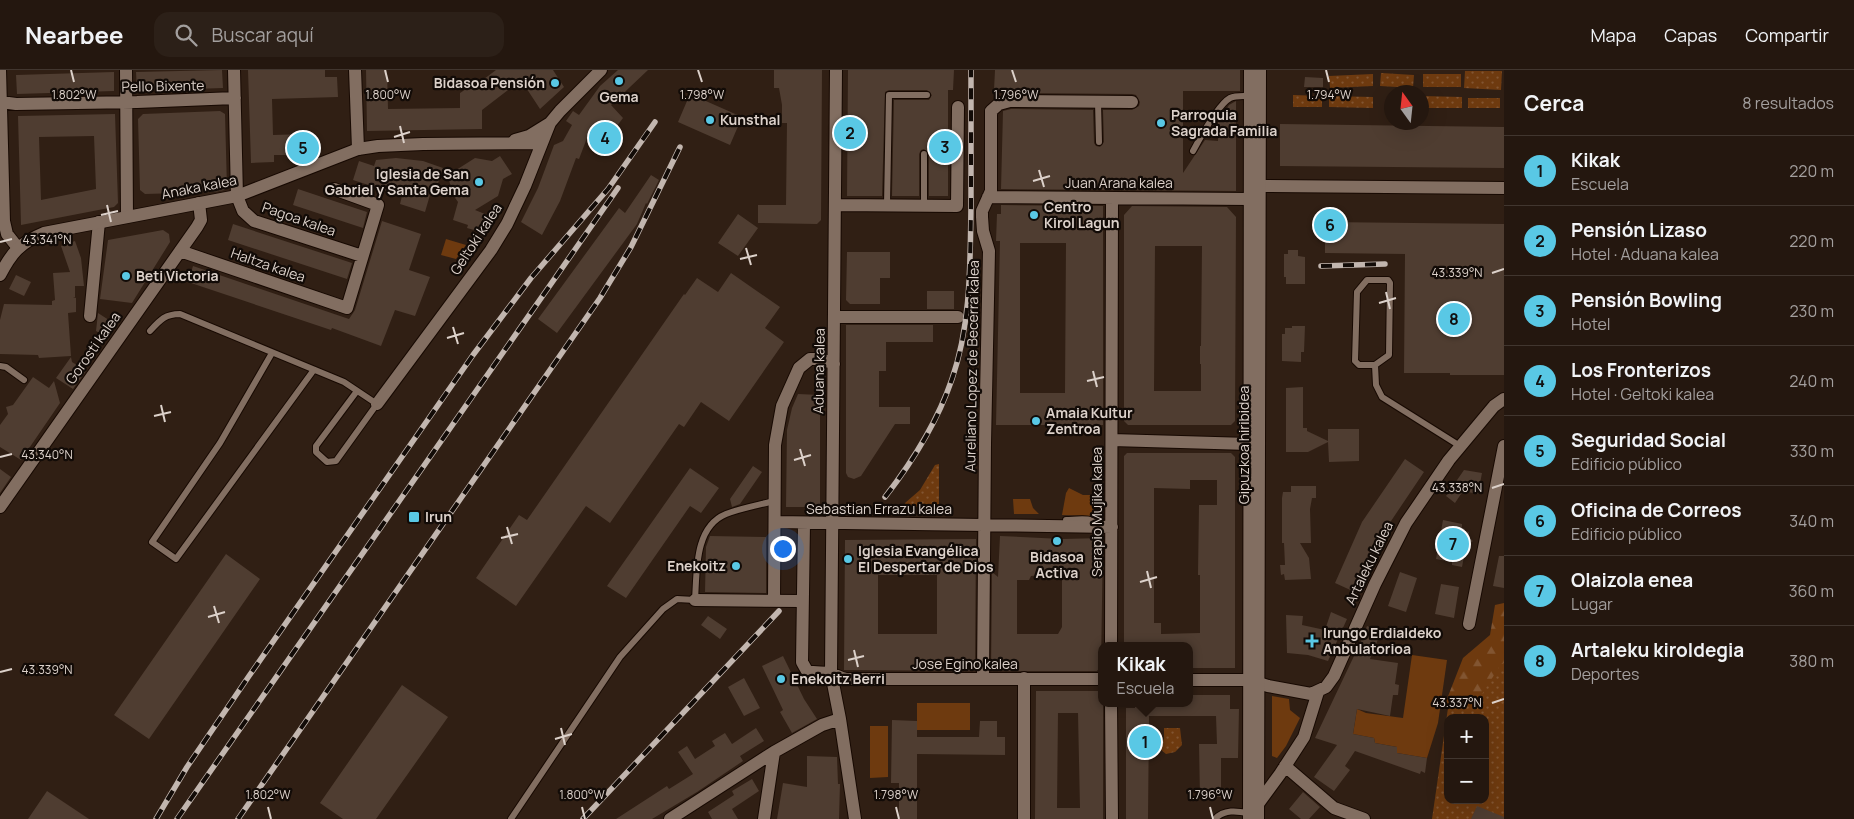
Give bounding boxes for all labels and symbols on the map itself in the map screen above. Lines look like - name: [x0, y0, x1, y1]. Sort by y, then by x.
- place label: Bidasoa Pensión: [434, 73, 545, 92]
- street label: Pello Bixente: [121, 75, 205, 96]
- marker: Gema: [613, 75, 625, 87]
- marker: Bidasoa Pensión: [549, 77, 561, 89]
- north arrow: [1384, 85, 1429, 130]
- text: 1.802°W: [52, 86, 97, 103]
- text: 1.800°W: [365, 86, 412, 103]
- text: 1.798°W: [680, 86, 725, 103]
- text: 1.796°W: [994, 86, 1039, 103]
- text: 1.794°W: [1307, 86, 1352, 103]
- place label: Gema: [599, 87, 639, 106]
- place label: Parroquia Sagrada Familia: [1171, 105, 1277, 140]
- place label: Kunsthal: [720, 110, 780, 129]
- marker: Kunsthal: [704, 114, 716, 126]
- pin: 2: [834, 114, 866, 152]
- marker: Parroquia Sagrada Familia: [1155, 117, 1167, 129]
- pin: 4: [589, 119, 621, 157]
- pin: 3: [929, 128, 961, 166]
- pin: 5: [287, 129, 319, 167]
- place label: Iglesia de San Gabriel y Santa Gema: [325, 164, 469, 199]
- street label: Anaka kalea: [160, 170, 238, 203]
- street label: Juan Arana kalea: [1065, 173, 1173, 192]
- marker: Iglesia de San Gabriel y Santa Gema: [473, 176, 485, 188]
- street label: Pagoa kalea: [260, 197, 339, 240]
- place label: Centro Kirol Lagun: [1044, 197, 1119, 232]
- street label: Geltoki kalea: [445, 199, 506, 278]
- pin: 6: [1314, 206, 1346, 244]
- marker: Centro Kirol Lagun: [1028, 209, 1040, 221]
- text: 43.341°N: [23, 231, 71, 248]
- street label: Haltza kalea: [228, 243, 308, 286]
- street label: Aureliano Lopez de Becerra kalea: [960, 260, 983, 472]
- text: 43.339°N: [1431, 264, 1483, 281]
- place label: Beti Victoria: [136, 266, 219, 285]
- marker: Beti Victoria: [120, 270, 132, 282]
- pin: 8: [1438, 300, 1470, 338]
- street label: Gorosti kalea: [61, 308, 124, 388]
- street label: Aduana kalea: [808, 328, 829, 414]
- street label: Gipuzkoa hiribidea: [1234, 386, 1253, 504]
- place label: Amaia Kultur Zentroa: [1046, 403, 1133, 438]
- marker: Amaia Kultur Zentroa: [1030, 415, 1042, 427]
- text: 43.340°N: [21, 446, 73, 463]
- street label: Serapio Mujika kalea: [1087, 447, 1106, 577]
- text: 43.338°N: [1432, 479, 1482, 496]
- street label: Sebastian Errazu kalea: [806, 499, 952, 518]
- place label: Irun: [425, 507, 452, 526]
- marker: Irun: [407, 510, 421, 524]
- street label: Artaleku kalea: [1340, 518, 1397, 608]
- pin: 7: [1437, 525, 1469, 563]
- marker: Bidasoa Activa: [1051, 535, 1063, 547]
- your location: [770, 536, 796, 562]
- place label: Iglesia Evangélica El Despertar de Dios: [858, 541, 994, 576]
- place label: Bidasoa Activa: [1030, 547, 1084, 582]
- marker: Iglesia Evangélica El Despertar de Dios: [842, 553, 854, 565]
- place label: Enekoitz: [667, 556, 726, 575]
- marker: Enekoitz: [730, 560, 742, 572]
- place label: Irungo Erdialdeko Anbulatorioa: [1323, 623, 1442, 658]
- marker: Irungo Erdialdeko Anbulatorioa: [1305, 634, 1319, 648]
- street label: Jose Egino kalea: [912, 654, 1018, 673]
- text: 43.339°N: [21, 661, 73, 678]
- place label: Enekoitz Berri: [791, 669, 885, 688]
- marker: Enekoitz Berri: [775, 673, 787, 685]
- text: 43.337°N: [1432, 694, 1482, 711]
- pin: 1: [1129, 723, 1161, 761]
- text: 1.802°W: [246, 786, 291, 803]
- text: 1.800°W: [559, 786, 606, 803]
- text: 1.798°W: [874, 786, 919, 803]
- text: 1.796°W: [1188, 786, 1233, 803]

